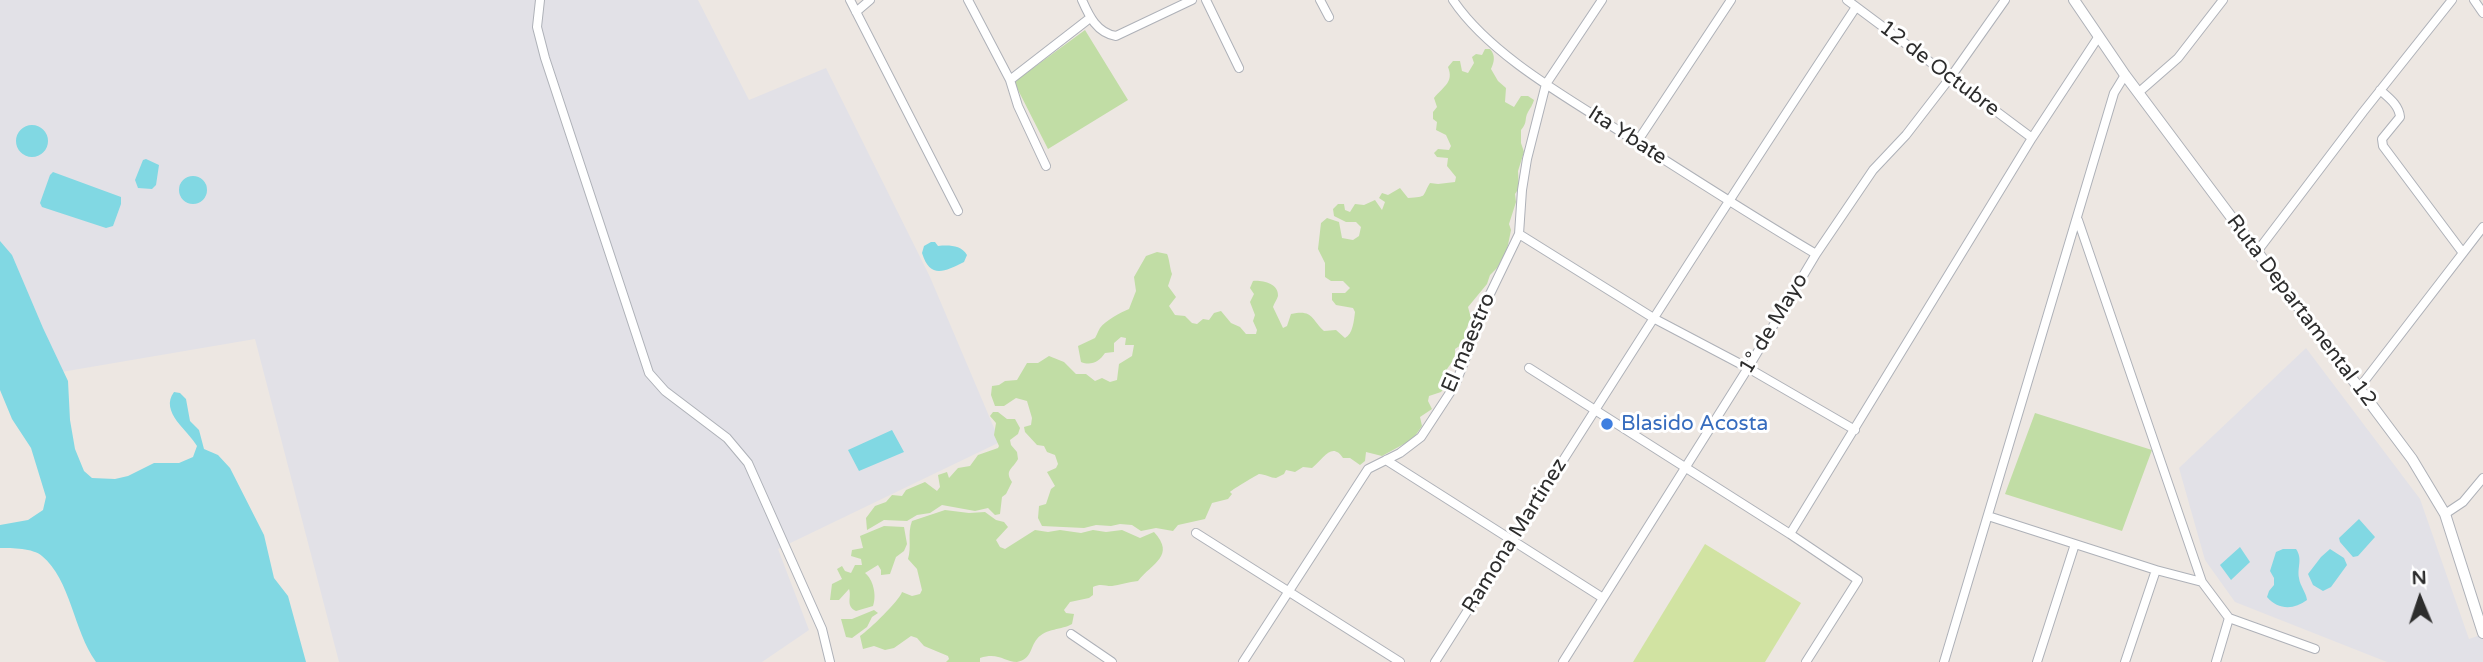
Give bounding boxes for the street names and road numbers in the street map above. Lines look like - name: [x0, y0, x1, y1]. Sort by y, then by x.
- street label: 12 de Octubre: [1874, 16, 2004, 122]
- street label: Ita Ybate: [1583, 101, 1671, 171]
- street label: Ruta Departamental 12: [2221, 210, 2381, 412]
- street label: 1° de Mayo: [1734, 269, 1814, 379]
- street label: El maestro: [1437, 289, 1501, 397]
- street label: Ramona Martinez: [1457, 454, 1573, 618]

